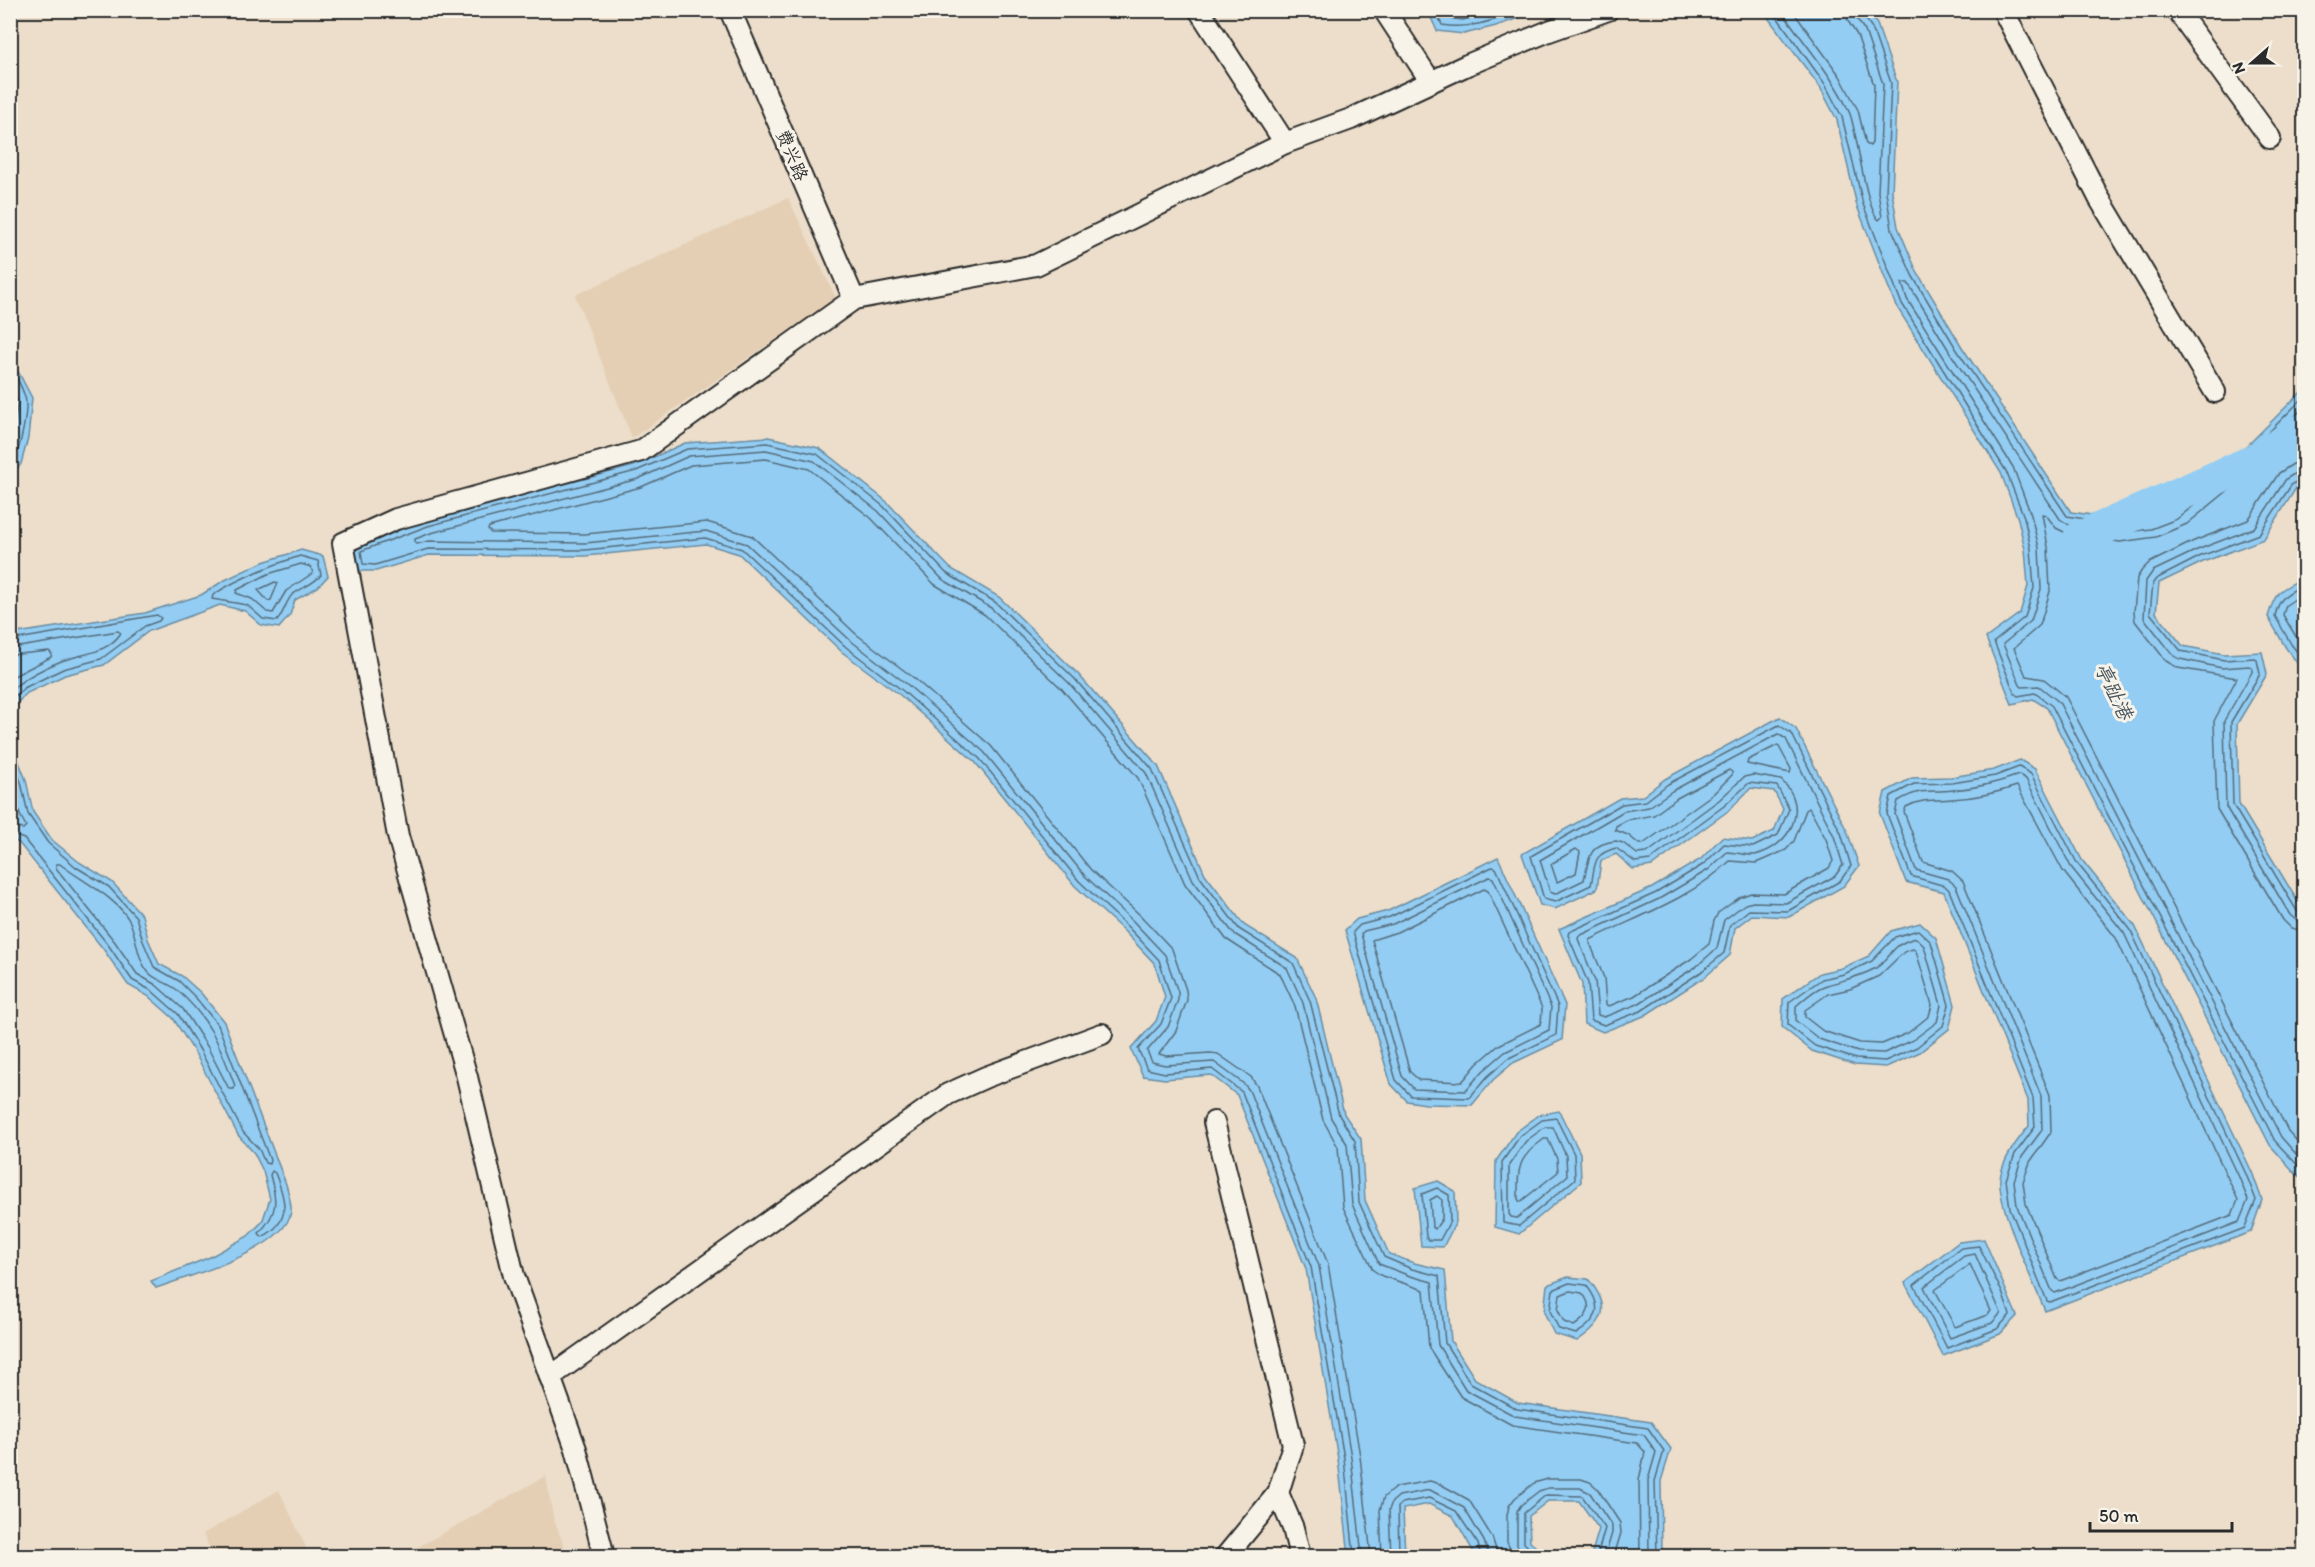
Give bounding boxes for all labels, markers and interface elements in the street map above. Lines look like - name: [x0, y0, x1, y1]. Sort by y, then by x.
- north arrow: [2222, 33, 2282, 93]
- text: N: [2228, 60, 2249, 77]
- street label: 费兴路: [771, 126, 813, 184]
- water label: 亭趾港: [2090, 659, 2139, 725]
- scale bar: [2090, 1495, 2232, 1533]
- text: 50 m: [2099, 1505, 2139, 1527]

